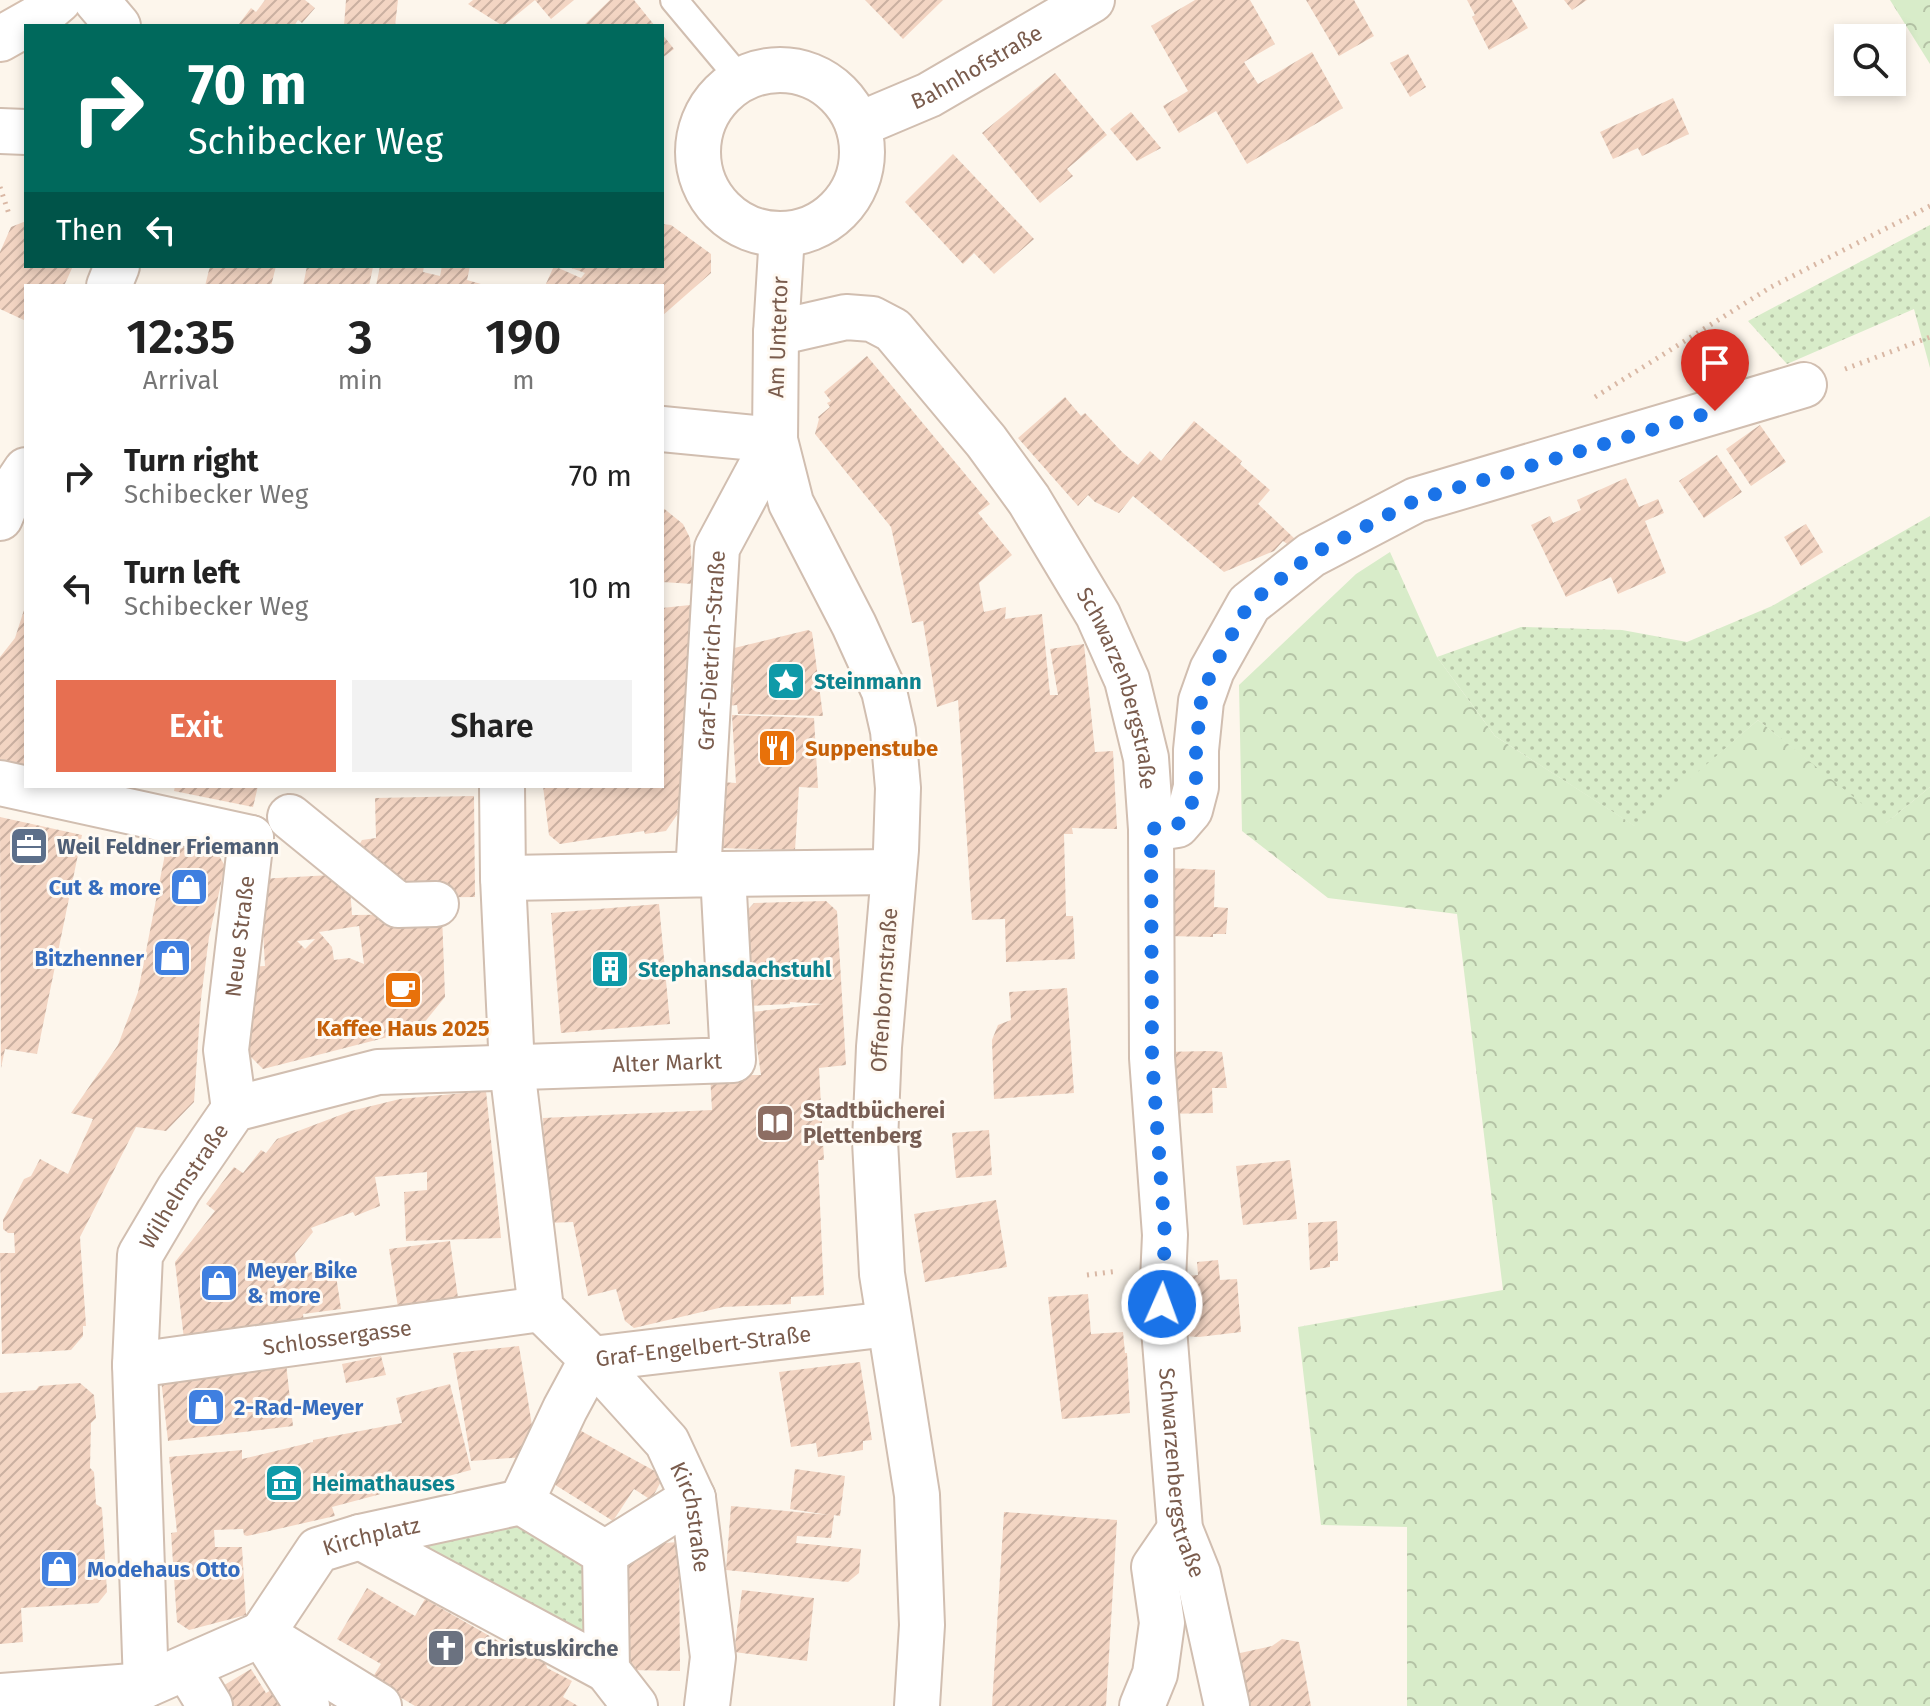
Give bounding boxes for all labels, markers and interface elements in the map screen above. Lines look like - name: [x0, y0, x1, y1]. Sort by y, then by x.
- street label: Bahnhofstraße: [907, 19, 1047, 115]
- map controls: [1834, 24, 1906, 96]
- button: search: [1834, 24, 1906, 96]
- text: 70 m: [188, 52, 307, 119]
- icon: right: [56, 56, 160, 160]
- text: Schibecker Weg: [188, 120, 443, 164]
- icon: left: [139, 208, 183, 252]
- text: Then: [56, 212, 123, 248]
- street label: Am Untertor: [762, 275, 794, 398]
- text: 12:35: [127, 308, 235, 366]
- text: 3: [348, 308, 373, 366]
- text: 190: [485, 308, 561, 366]
- pin: [1681, 329, 1749, 411]
- icon: arrive: [1693, 341, 1737, 385]
- text: Arrival: [143, 365, 219, 396]
- text: min: [338, 365, 383, 396]
- text: m: [512, 365, 534, 396]
- text: Turn right: [124, 443, 259, 479]
- icon: right: [56, 454, 100, 498]
- text: 70 m: [569, 458, 632, 494]
- text: Schibecker Weg: [124, 479, 308, 510]
- street label: Graf-Dietrich-Straße: [692, 549, 730, 751]
- text: Turn left: [124, 555, 240, 591]
- icon: left: [56, 566, 100, 610]
- text: 10 m: [569, 570, 632, 606]
- street label: Schwarzenbergstraße: [1071, 582, 1162, 790]
- text: Schibecker Weg: [124, 591, 308, 622]
- place icon: Steinmann: [765, 660, 807, 702]
- place label: Steinmann: [814, 668, 922, 695]
- button: Exit: [56, 680, 336, 772]
- button: Share: [352, 680, 632, 772]
- restaurant icon: Suppenstube: [756, 727, 798, 769]
- place label: Suppenstube: [805, 735, 938, 762]
- office icon: Weil Feldner Friemann: [8, 825, 50, 867]
- place label: Weil Feldner Friemann: [57, 833, 279, 860]
- shop icon: Cut & more: [168, 866, 210, 908]
- place label: Cut & more: [49, 874, 161, 901]
- street label: Neue Straße: [219, 874, 260, 999]
- street label: Offenbornstraße: [865, 907, 903, 1073]
- shop icon: Bitzhenner: [151, 937, 193, 979]
- place label: Bitzhenner: [34, 945, 144, 972]
- building icon: Stephansdachstuhl: [589, 948, 631, 990]
- place label: Stephansdachstuhl: [638, 956, 832, 983]
- cafe icon: Kaffee Haus 2025: [382, 969, 424, 1011]
- place label: Kaffee Haus 2025: [316, 1015, 490, 1042]
- street label: Alter Markt: [612, 1047, 723, 1078]
- place label: Stadtbücherei Plettenberg: [803, 1097, 945, 1149]
- library icon: Stadtbücherei Plettenberg: [754, 1102, 796, 1144]
- street label: Wilhelmstraße: [133, 1118, 234, 1254]
- place label: Meyer Bike & more: [247, 1257, 357, 1309]
- shop icon: Meyer Bike & more: [198, 1262, 240, 1304]
- position arrow: [1120, 1262, 1204, 1346]
- street label: Schlossergasse: [261, 1313, 413, 1361]
- street label: Graf-Engelbert-Straße: [594, 1320, 812, 1372]
- street label: Schwarzenbergstraße: [1154, 1366, 1212, 1581]
- shop icon: 2-Rad-Meyer: [185, 1386, 227, 1428]
- place label: 2-Rad-Meyer: [234, 1394, 364, 1421]
- street label: Kirchstraße: [664, 1457, 716, 1574]
- museum icon: Heimathauses: [263, 1462, 305, 1504]
- place label: Heimathauses: [312, 1470, 455, 1497]
- street label: Kirchplatz: [319, 1511, 422, 1561]
- shop icon: Modehaus Otto: [38, 1548, 80, 1590]
- place label: Modehaus Otto: [87, 1556, 240, 1583]
- church icon: Christuskirche: [425, 1627, 467, 1669]
- place label: Christuskirche: [474, 1635, 618, 1662]

